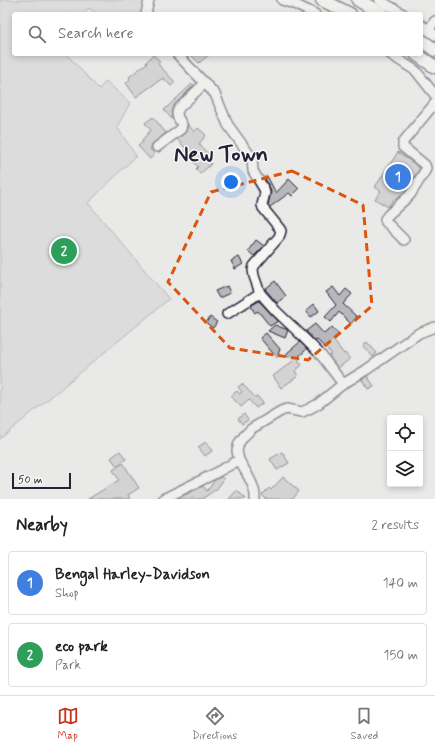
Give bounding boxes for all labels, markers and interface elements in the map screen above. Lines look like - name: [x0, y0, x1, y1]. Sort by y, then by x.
- search box: [12, 12, 423, 56]
- icon: search: [26, 23, 48, 45]
- text: Search here: [58, 24, 134, 44]
- district label: New Town: [174, 141, 268, 169]
- pin: 1: [385, 162, 411, 192]
- your location: [221, 172, 241, 192]
- pin: 2: [51, 236, 77, 266]
- map controls: [387, 415, 423, 487]
- button: locate: [387, 415, 423, 451]
- button: layers: [387, 451, 423, 487]
- scale bar: [12, 471, 71, 490]
- text: 50 m: [18, 473, 43, 487]
- text: Nearby: [16, 514, 68, 536]
- text: 2 results: [372, 517, 419, 534]
- text: Bengal Harley-Davidson: [55, 565, 210, 585]
- text: 1: [27, 575, 33, 592]
- text: 140 m: [383, 575, 418, 592]
- text: Shop: [55, 585, 79, 602]
- text: eco park: [55, 637, 108, 657]
- text: 2: [27, 647, 33, 664]
- text: 150 m: [384, 647, 418, 664]
- text: Park: [55, 657, 81, 674]
- tab: Map: [57, 705, 79, 743]
- tab: Directions: [192, 705, 237, 743]
- tab: Saved: [351, 705, 378, 743]

